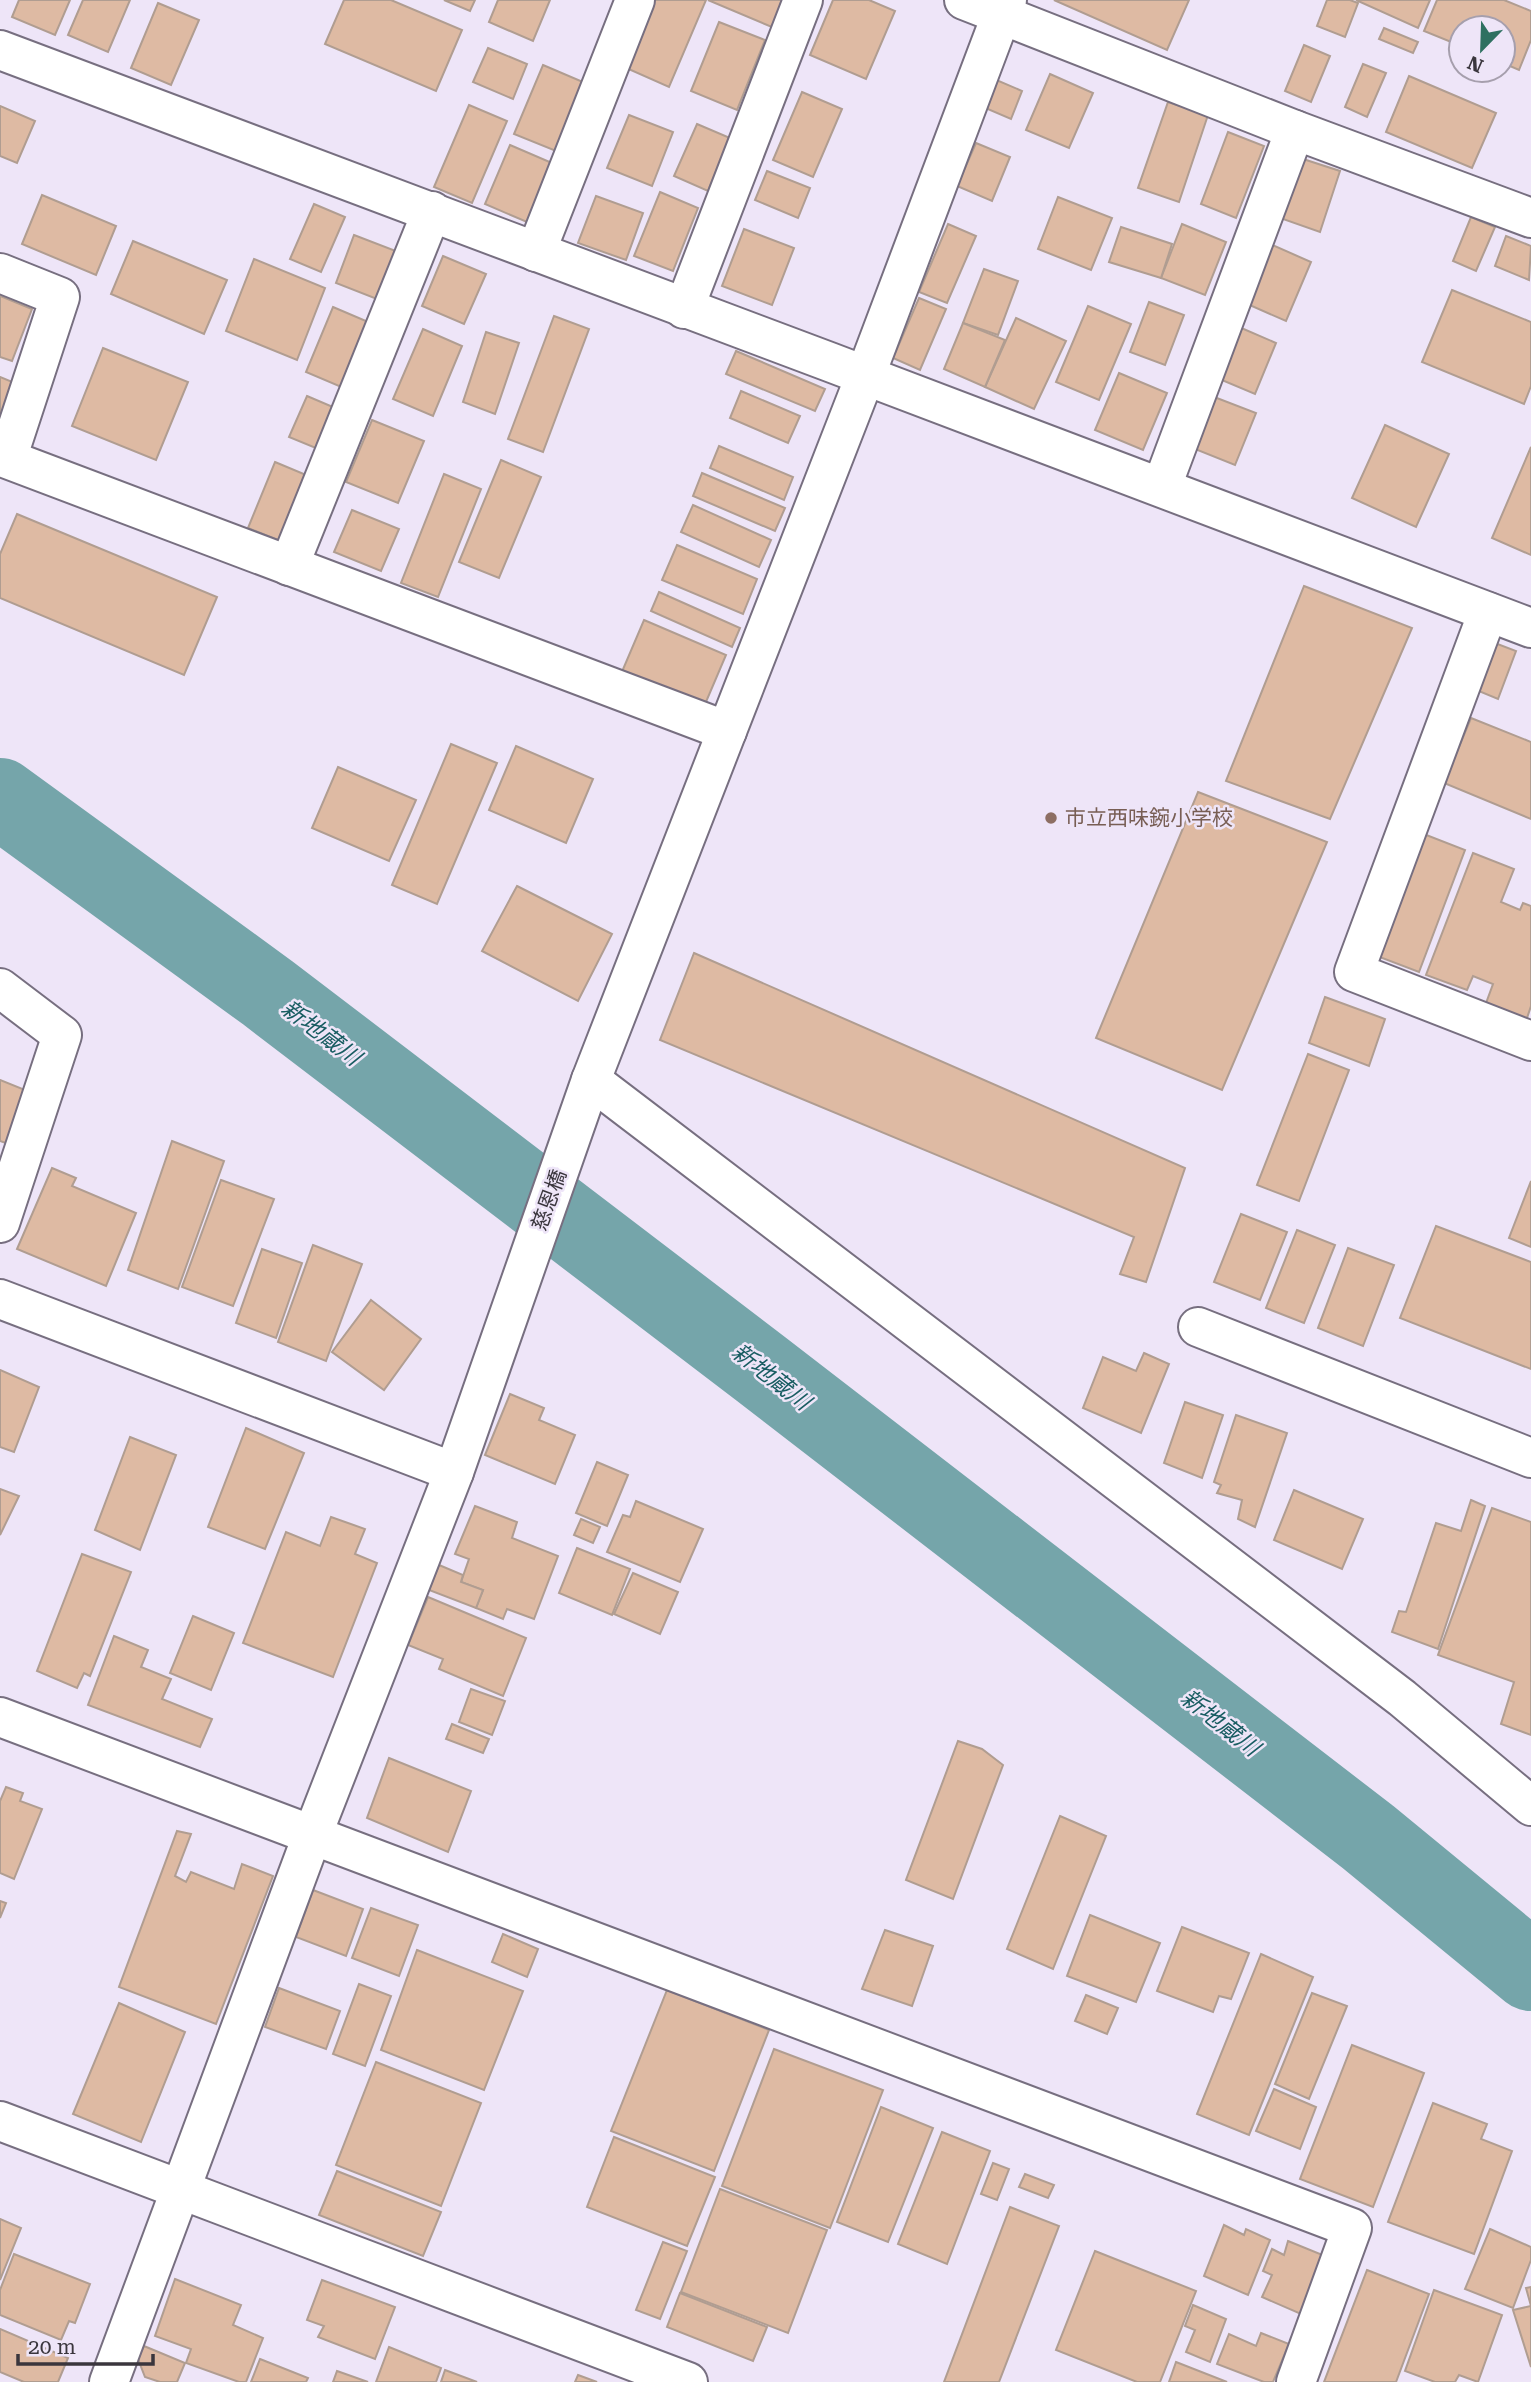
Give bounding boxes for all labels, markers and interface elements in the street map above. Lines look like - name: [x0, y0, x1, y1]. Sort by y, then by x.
- north arrow: [1447, 14, 1517, 84]
- text: N: [1464, 51, 1487, 78]
- place label: 市立西味鋺小学校: [1065, 806, 1233, 830]
- marker: 市立西味鋺小学校: [1043, 810, 1059, 826]
- water label: 新地蔵川: [276, 995, 368, 1073]
- street label: 慈恩橋: [527, 1166, 571, 1234]
- water label: 新地蔵川: [726, 1338, 818, 1418]
- water label: 新地蔵川: [1175, 1684, 1267, 1764]
- scale bar: [18, 2322, 152, 2366]
- text: 20 m: [28, 2335, 76, 2359]

